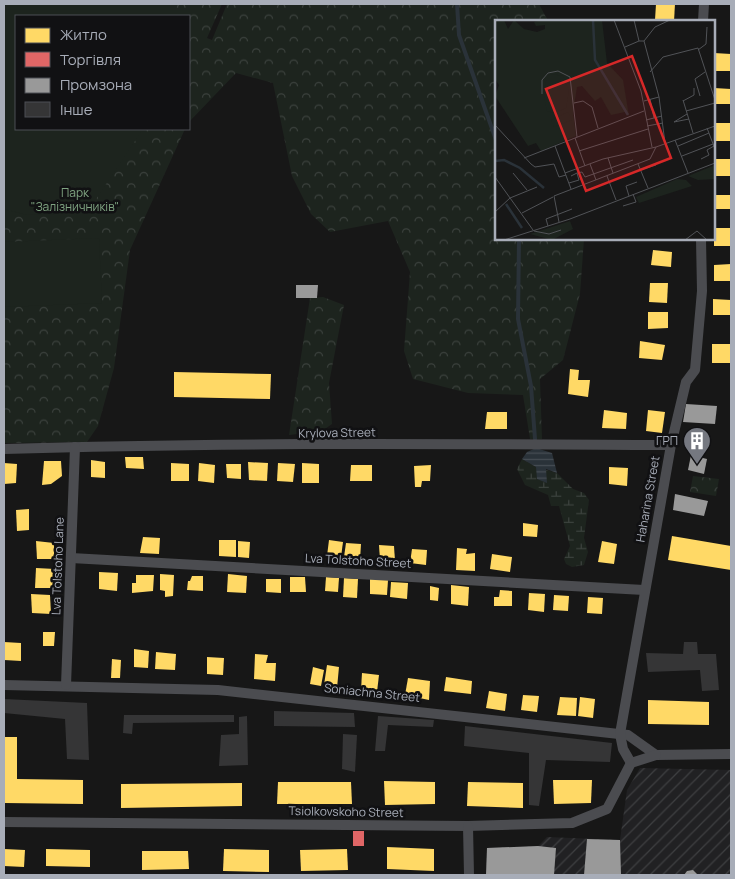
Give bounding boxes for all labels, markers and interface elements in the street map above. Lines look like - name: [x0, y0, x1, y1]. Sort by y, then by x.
- legend: [15, 15, 190, 130]
- inset map: [495, 20, 715, 240]
- text: Житло: [60, 24, 107, 45]
- text: Торгівля: [60, 49, 121, 70]
- text: Промзона: [60, 74, 132, 95]
- text: Інше: [60, 99, 93, 120]
- park label: Парк "Залізничників": [31, 184, 119, 215]
- street label: Krylova Street: [298, 423, 376, 442]
- building icon: ГРП: [682, 426, 712, 465]
- place label: ГРП: [656, 432, 678, 449]
- street label: Haharina Street: [632, 454, 663, 543]
- street label: Lva Tolstoho Lane: [47, 517, 68, 615]
- street label: Lva Tolstoho Street: [304, 549, 412, 572]
- street label: Soniachna Street: [323, 679, 421, 706]
- street label: Tsiolkovskoho Street: [288, 802, 404, 821]

